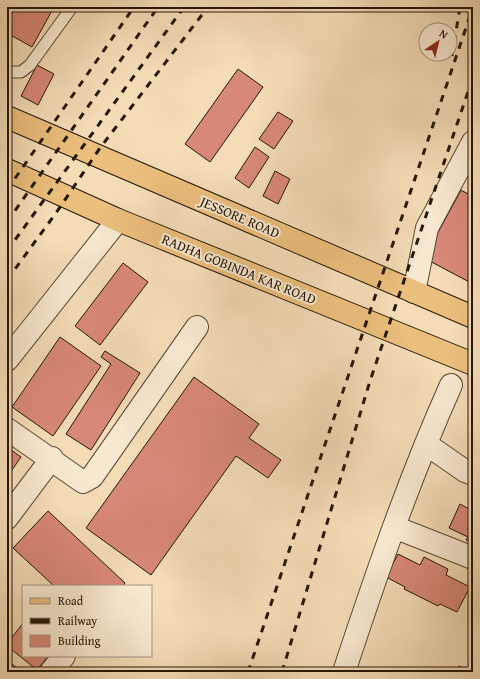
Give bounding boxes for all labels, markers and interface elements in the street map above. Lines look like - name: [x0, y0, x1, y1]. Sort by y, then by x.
- north arrow: [418, 22, 458, 62]
- text: N: [436, 25, 452, 43]
- street label: JESSORE ROAD: [195, 190, 283, 243]
- street label: RADHA GOBINDA KAR ROAD: [159, 229, 319, 309]
- legend: [22, 585, 152, 657]
- text: Road: [58, 592, 84, 609]
- text: Railway: [58, 612, 97, 629]
- text: Building: [58, 632, 101, 649]

